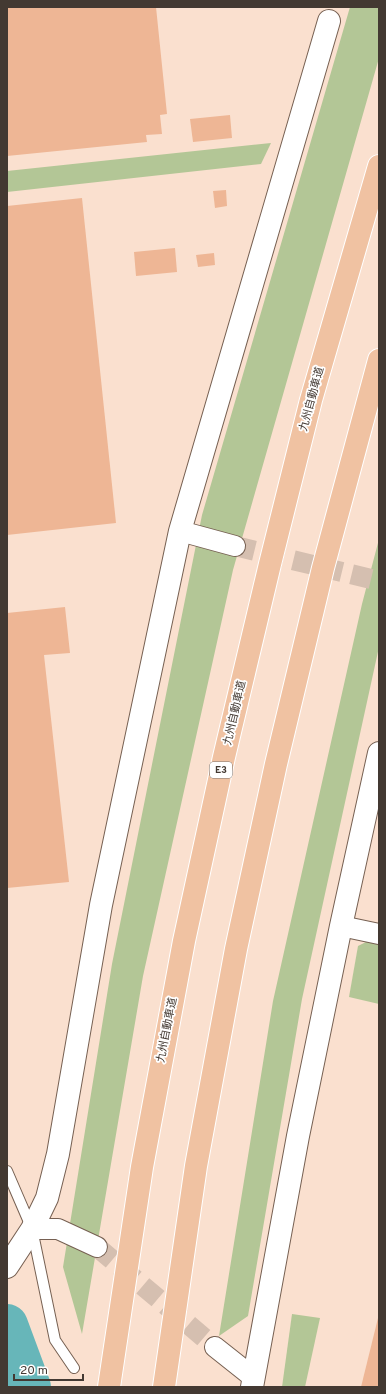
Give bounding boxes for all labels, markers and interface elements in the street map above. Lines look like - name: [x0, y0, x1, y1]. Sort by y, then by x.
- street label: 九州自動車道: [297, 365, 327, 433]
- street label: 九州自動車道: [221, 679, 249, 747]
- road number: E3: [210, 762, 232, 778]
- street label: 九州自動車道: [154, 996, 180, 1064]
- scale bar: [14, 1356, 83, 1382]
- text: 20 m: [20, 1363, 48, 1379]

